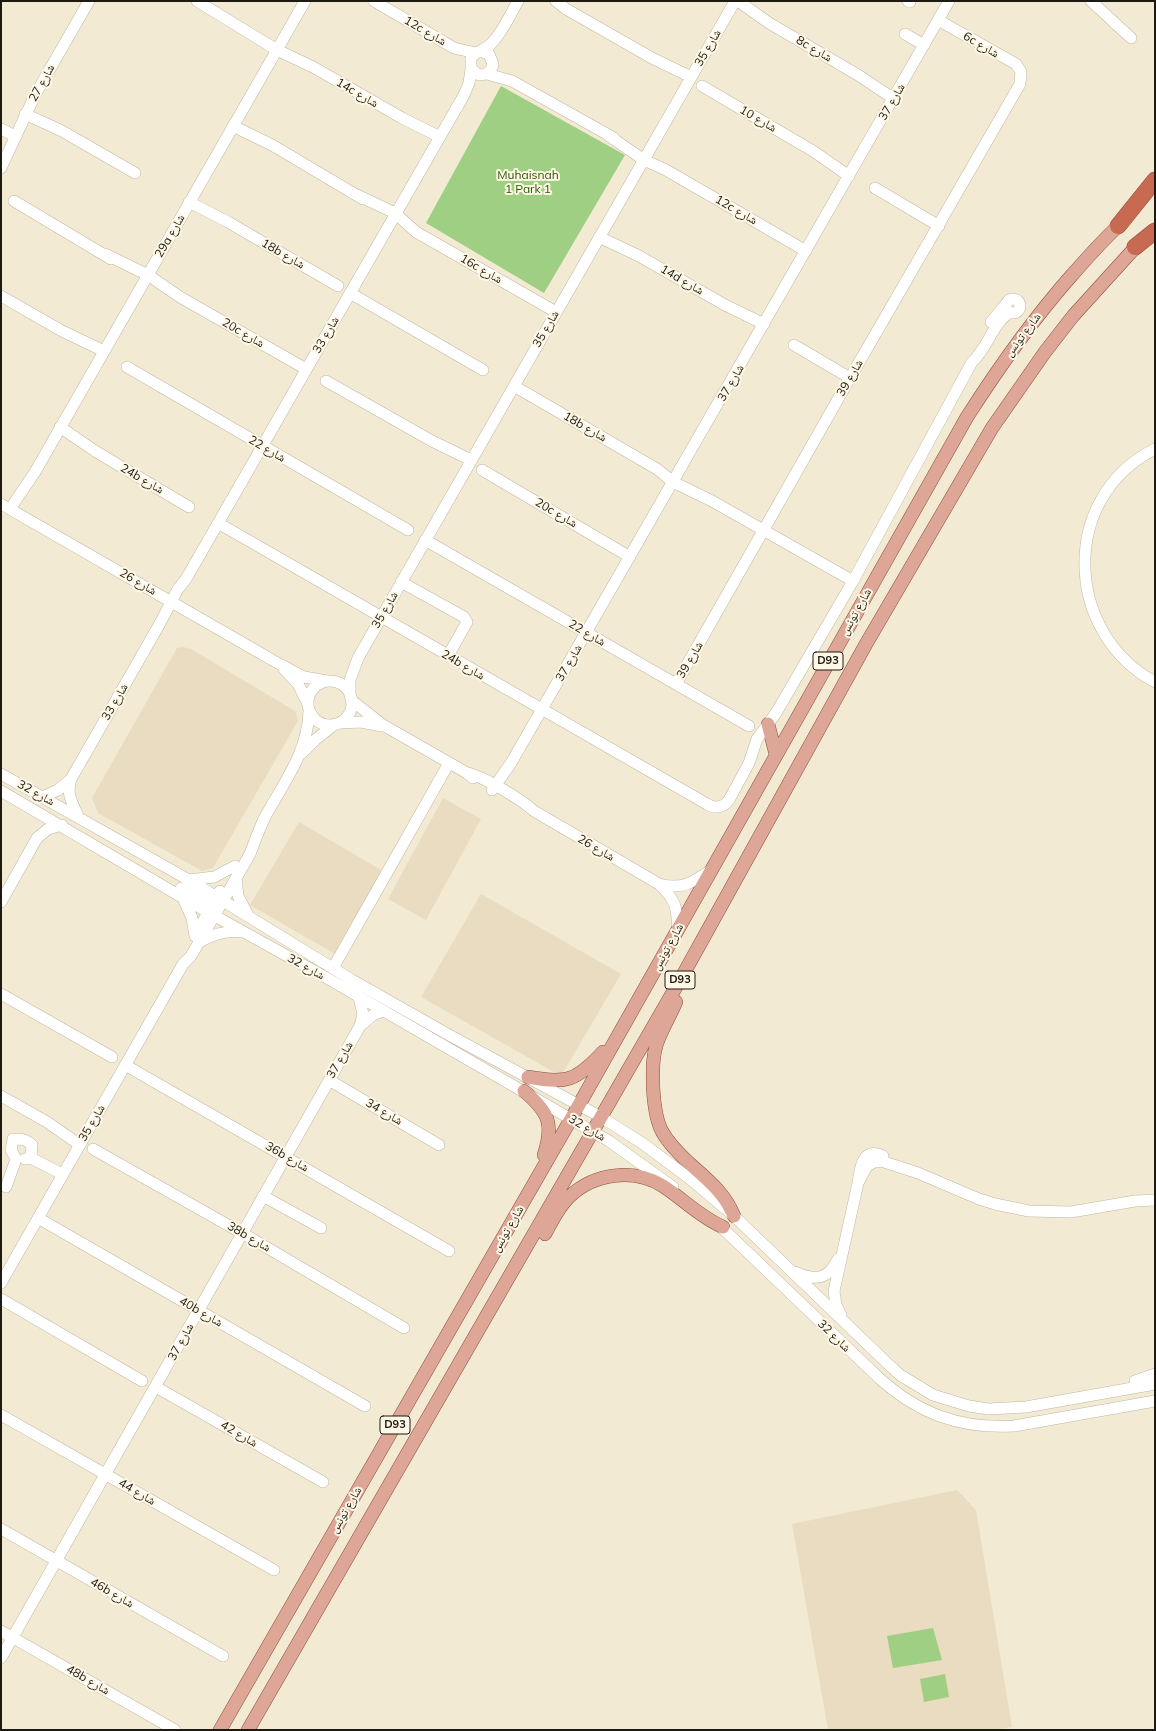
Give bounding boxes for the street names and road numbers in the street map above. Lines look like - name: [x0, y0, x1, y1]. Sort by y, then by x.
- street label: 12c شارع: [401, 13, 449, 49]
- street label: شارع 35: [692, 27, 724, 69]
- street label: 6c شارع: [960, 29, 1002, 61]
- street label: 8c شارع: [793, 33, 835, 65]
- street label: شارع 27: [26, 62, 58, 104]
- street label: 14c شارع: [333, 75, 381, 111]
- street label: شارع 37: [876, 81, 908, 123]
- street label: شارع 10: [737, 103, 779, 135]
- street label: 12c شارع: [712, 192, 760, 228]
- street label: 29a شارع: [152, 212, 188, 260]
- street label: 18b شارع: [259, 236, 307, 272]
- street label: 16c شارع: [457, 251, 505, 287]
- street label: 14d شارع: [658, 262, 706, 298]
- street label: شارع 35: [530, 308, 562, 350]
- street label: شارع تونس: [1002, 310, 1044, 360]
- street label: شارع 33: [310, 314, 342, 356]
- street label: 20c شارع: [219, 315, 267, 351]
- street label: شارع 39: [834, 357, 866, 399]
- street label: شارع 37: [715, 362, 747, 404]
- street label: 18b شارع: [561, 409, 609, 445]
- street label: شارع 22: [246, 433, 288, 465]
- street label: 24b شارع: [118, 461, 166, 497]
- street label: 20c شارع: [532, 495, 580, 531]
- street label: شارع 26: [117, 566, 159, 598]
- street label: شارع تونس: [837, 586, 875, 638]
- street label: شارع 35: [369, 589, 401, 631]
- street label: شارع 22: [566, 617, 608, 649]
- street label: شارع 39: [674, 639, 706, 681]
- street label: شارع 37: [553, 642, 585, 684]
- street label: 24b شارع: [439, 647, 487, 683]
- road number: D93: [813, 652, 843, 670]
- street label: شارع 33: [99, 681, 131, 723]
- street label: شارع 32: [15, 777, 57, 809]
- street label: شارع 26: [575, 832, 617, 864]
- street label: شارع تونس: [649, 921, 687, 973]
- street label: شارع 32: [285, 951, 327, 983]
- road number: D93: [665, 971, 695, 989]
- street label: شارع 37: [324, 1039, 356, 1081]
- street label: شارع 34: [363, 1096, 405, 1128]
- street label: شارع 35: [76, 1102, 108, 1144]
- street label: شارع 32: [566, 1112, 608, 1144]
- street label: 36b شارع: [263, 1139, 311, 1175]
- street label: شارع تونس: [489, 1203, 527, 1255]
- street label: 38b شارع: [225, 1219, 273, 1255]
- street label: 40b شارع: [177, 1294, 225, 1330]
- street label: شارع 32: [814, 1317, 854, 1355]
- street label: شارع 37: [165, 1321, 197, 1363]
- road number: D93: [380, 1416, 410, 1434]
- street label: شارع 42: [218, 1418, 260, 1450]
- street label: شارع 44: [116, 1476, 158, 1508]
- street label: شارع تونس: [327, 1484, 365, 1536]
- street label: 46b شارع: [88, 1575, 136, 1611]
- street label: 48b شارع: [64, 1662, 112, 1698]

